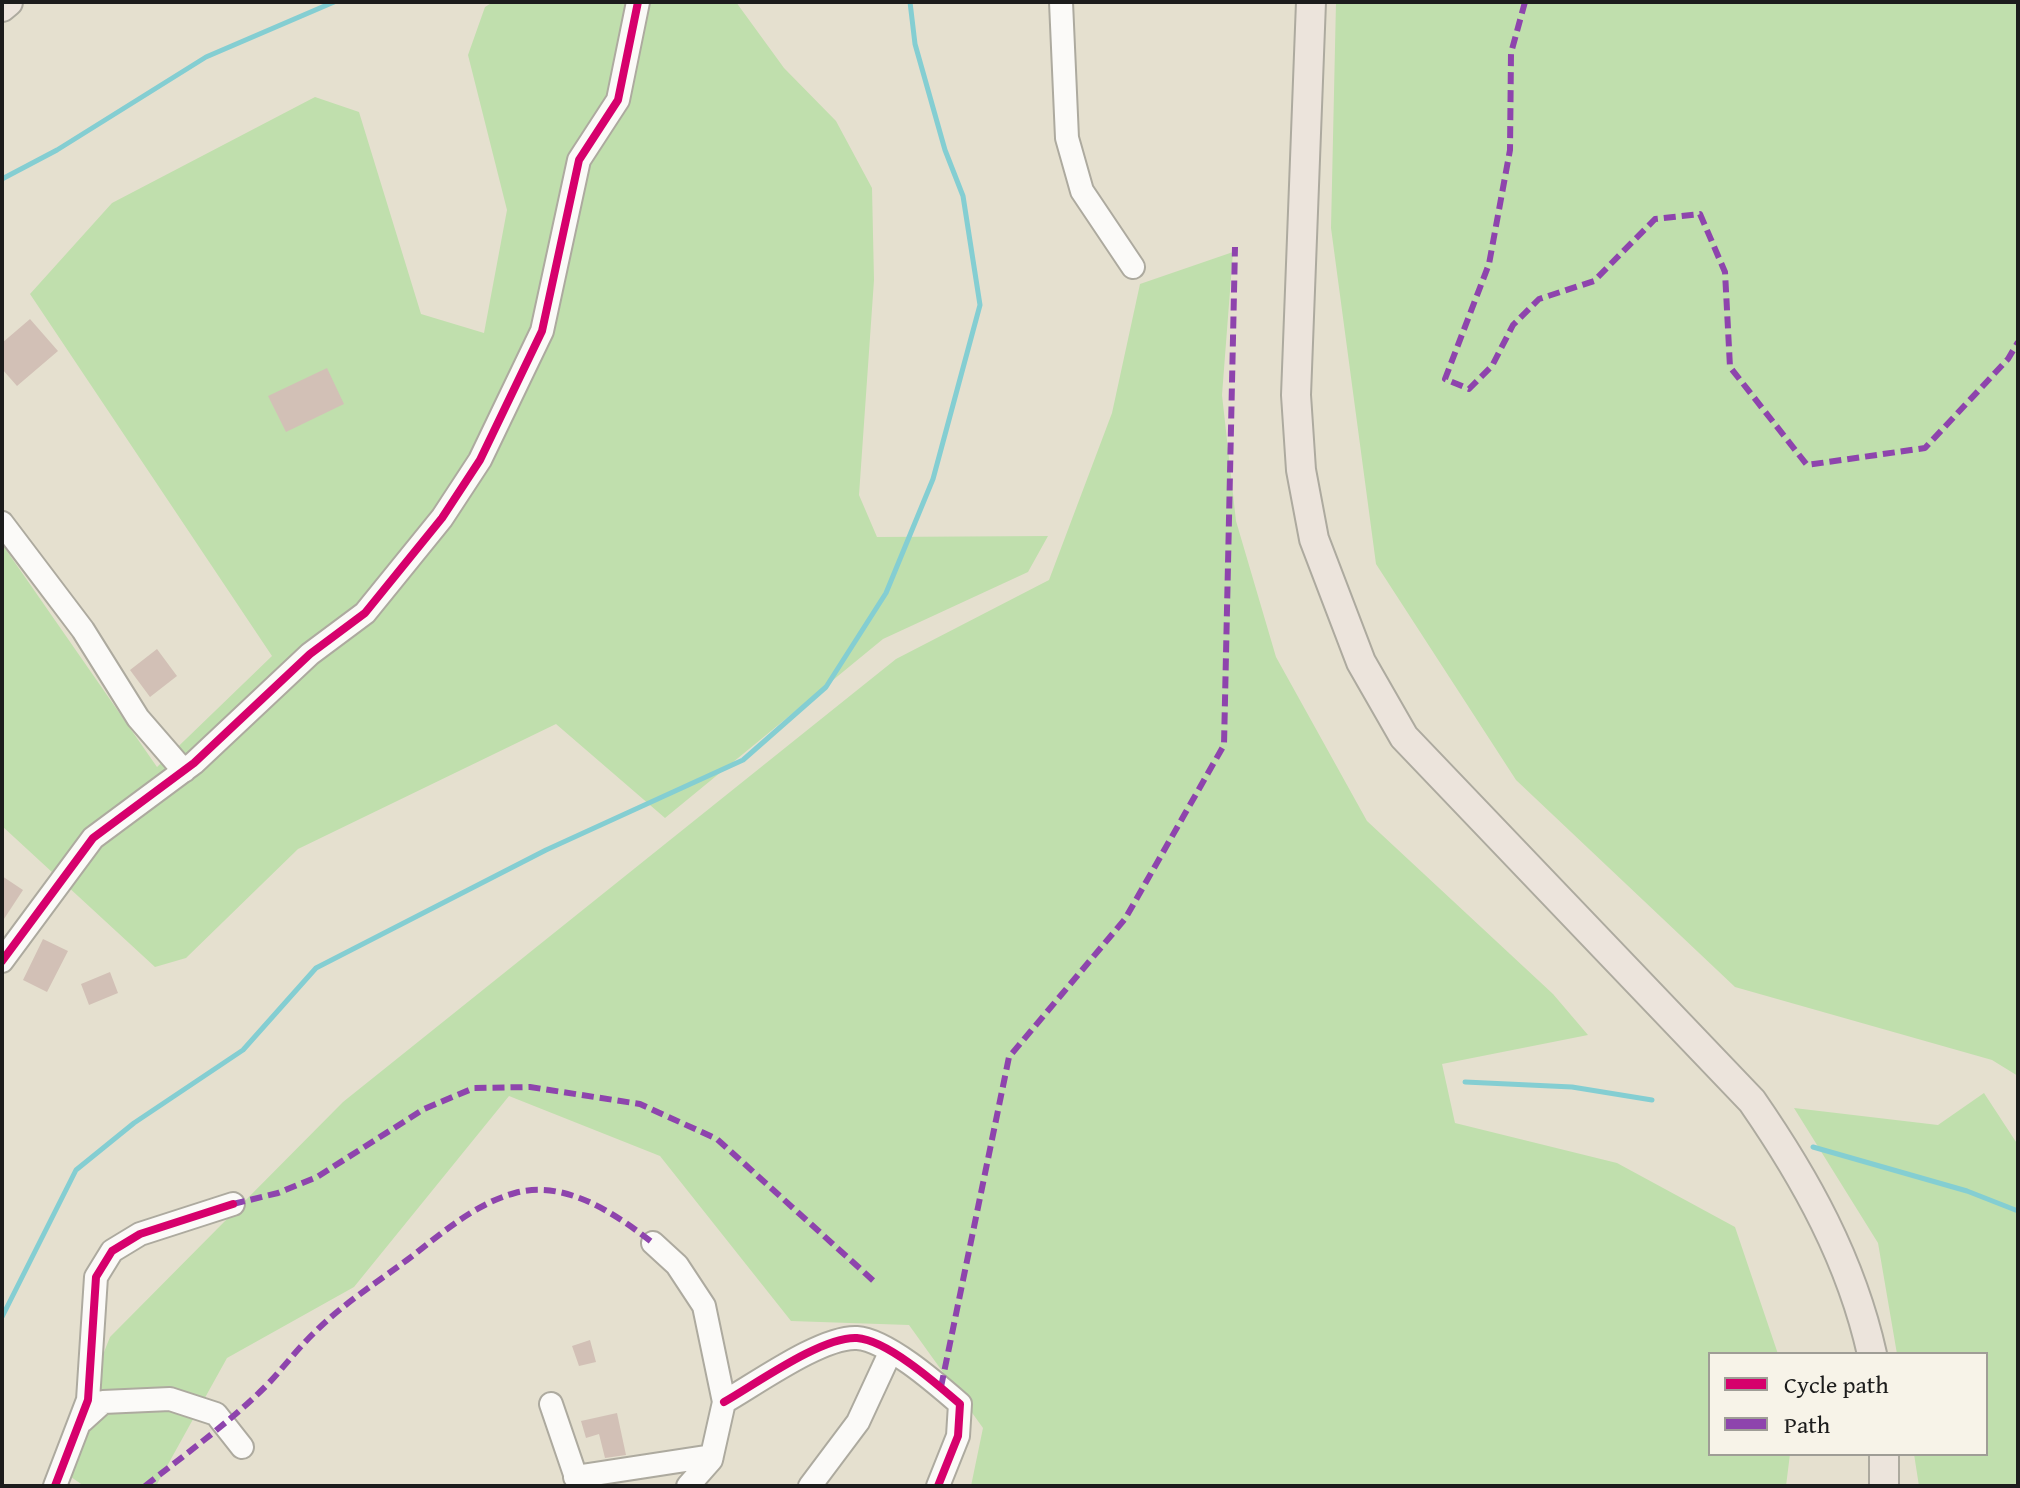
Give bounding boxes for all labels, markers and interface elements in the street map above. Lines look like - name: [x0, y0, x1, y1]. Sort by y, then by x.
- legend: [1708, 1352, 1988, 1456]
- text: Cycle path: [1784, 1367, 1889, 1402]
- text: Path: [1784, 1407, 1830, 1442]

